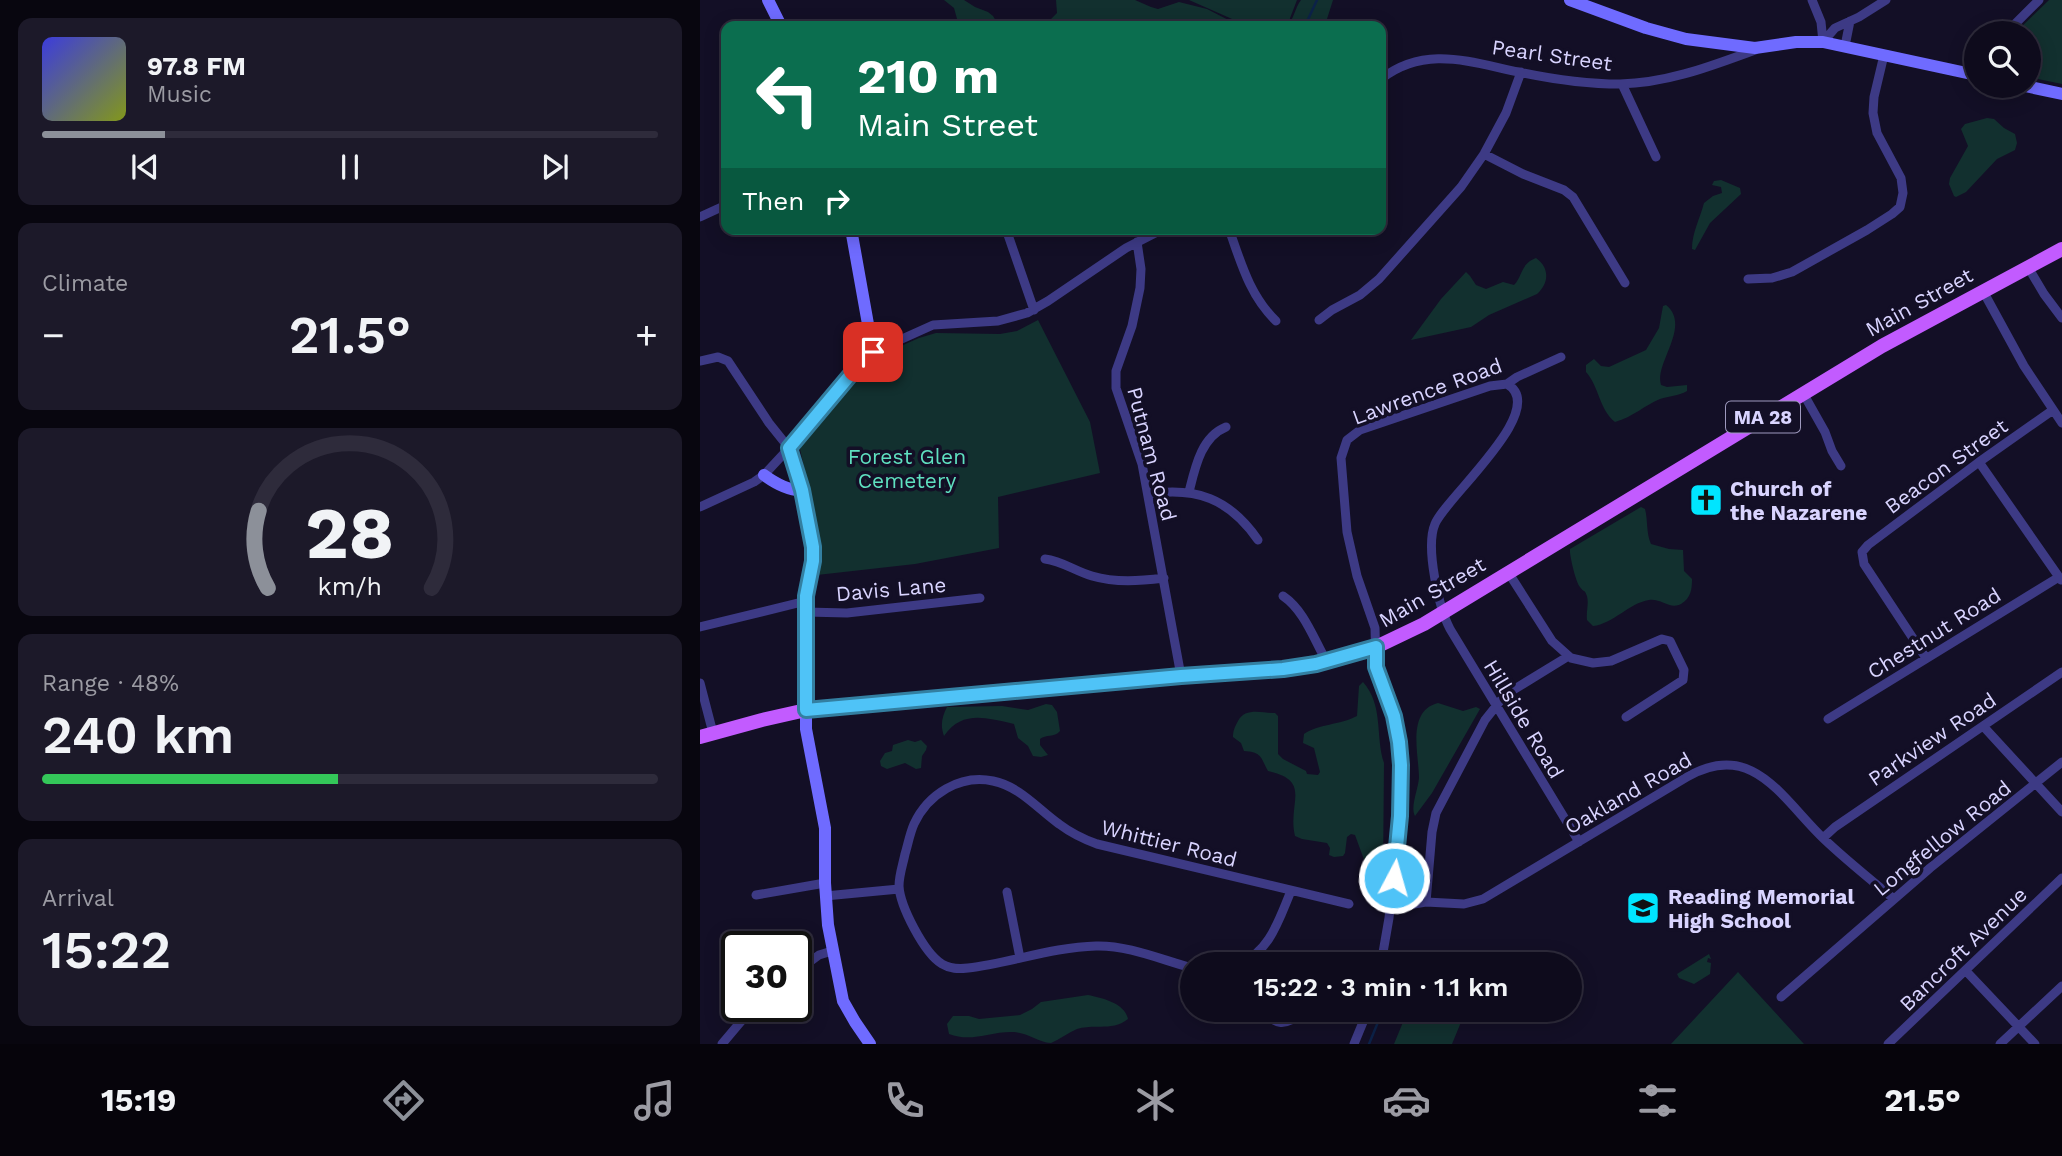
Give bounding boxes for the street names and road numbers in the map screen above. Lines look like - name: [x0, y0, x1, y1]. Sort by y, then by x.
- street label: Pearl Street: [1490, 34, 1614, 76]
- street label: Main Street: [1861, 262, 1977, 342]
- street label: Lawrence Road: [1349, 352, 1505, 430]
- street label: Putnam Road: [1122, 384, 1182, 524]
- road number: MA 28: [1726, 402, 1800, 432]
- street label: Beacon Street: [1880, 413, 2012, 519]
- street label: Main Street: [1374, 551, 1490, 632]
- street label: Davis Lane: [835, 572, 947, 606]
- street label: Chestnut Road: [1863, 582, 2005, 684]
- street label: Hillside Road: [1479, 655, 1569, 783]
- street label: Parkview Road: [1863, 687, 2001, 791]
- street label: Oakland Road: [1560, 747, 1696, 839]
- street label: Longfellow Road: [1868, 775, 2016, 901]
- street label: Whittier Road: [1098, 814, 1240, 872]
- street label: Bancroft Avenue: [1894, 882, 2032, 1016]

